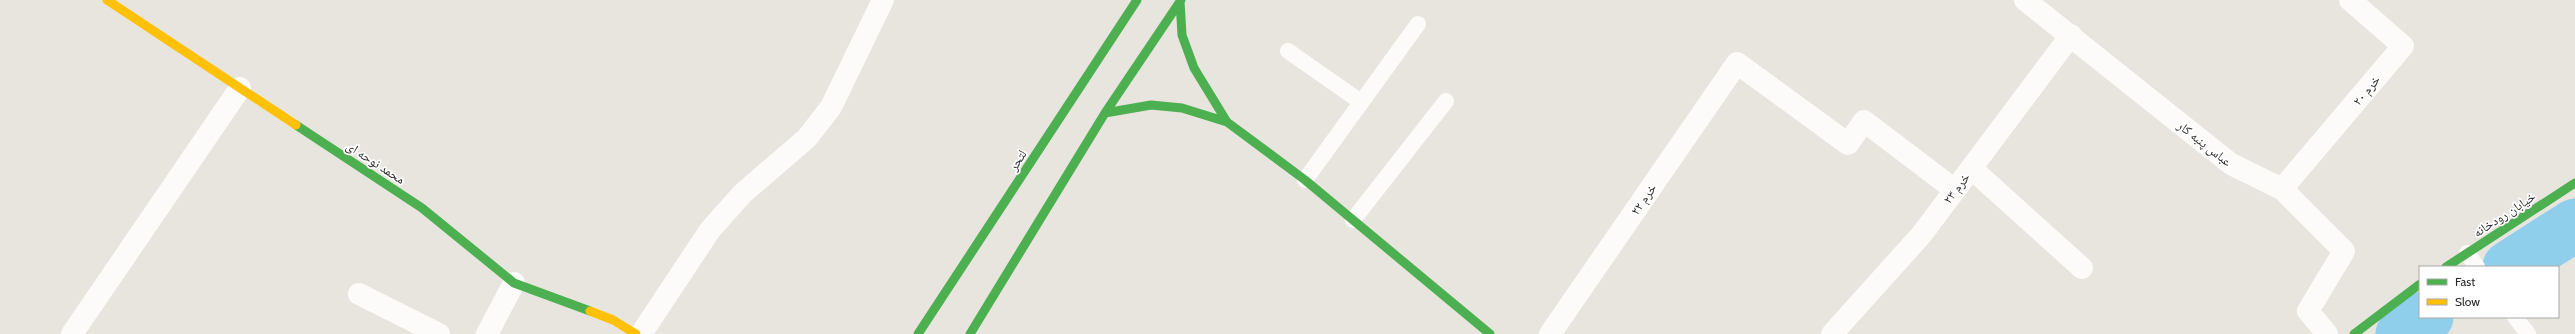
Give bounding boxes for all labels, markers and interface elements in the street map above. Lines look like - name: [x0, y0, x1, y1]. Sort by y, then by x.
- street label: خرم ۲۰: [2349, 72, 2384, 109]
- street label: عباس پنبه کار: [2173, 116, 2236, 170]
- street label: محمد نوحه ای: [343, 137, 408, 188]
- street label: لتحر: [1004, 147, 1030, 175]
- street label: خرم ۲۳: [1939, 169, 1974, 207]
- street label: خرم ۲۲: [1627, 180, 1660, 218]
- street label: خیابان رودخانه: [2470, 188, 2539, 241]
- legend: [2419, 266, 2559, 318]
- text: Fast: [2455, 274, 2475, 289]
- text: Slow: [2455, 294, 2480, 309]

